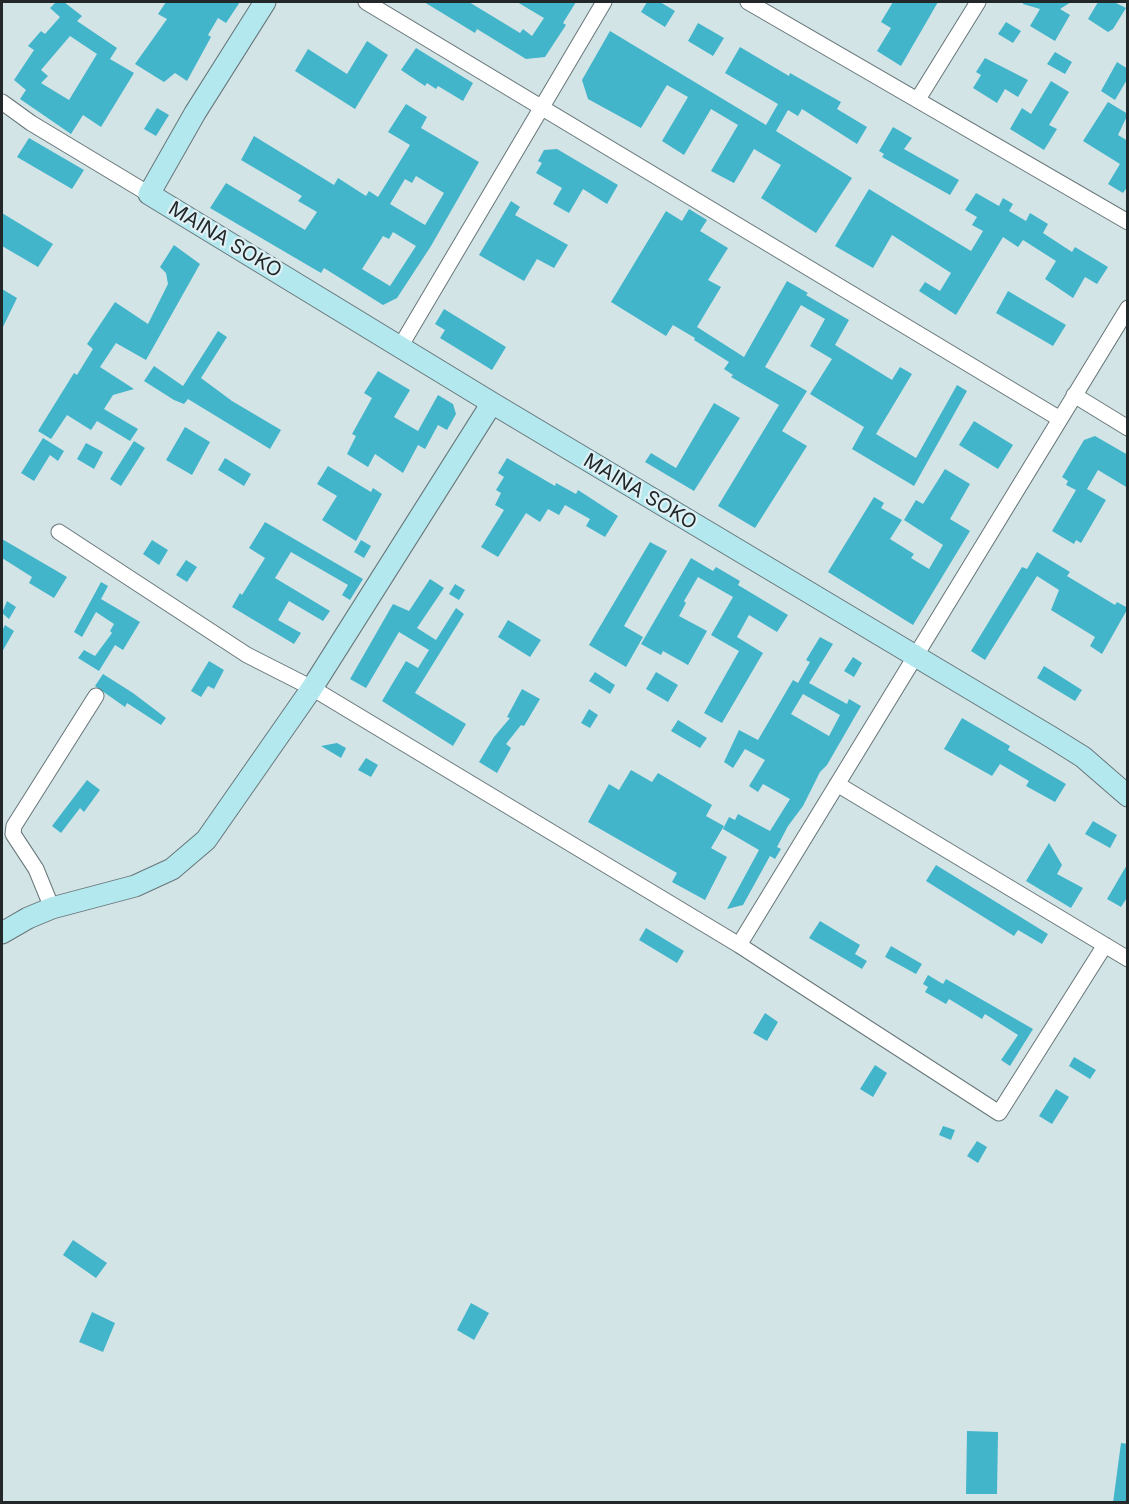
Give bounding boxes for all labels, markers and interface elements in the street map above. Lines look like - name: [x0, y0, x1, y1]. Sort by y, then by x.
- street label: MAINA SOKO: [164, 197, 286, 283]
- street label: MAINA SOKO: [579, 449, 701, 535]

